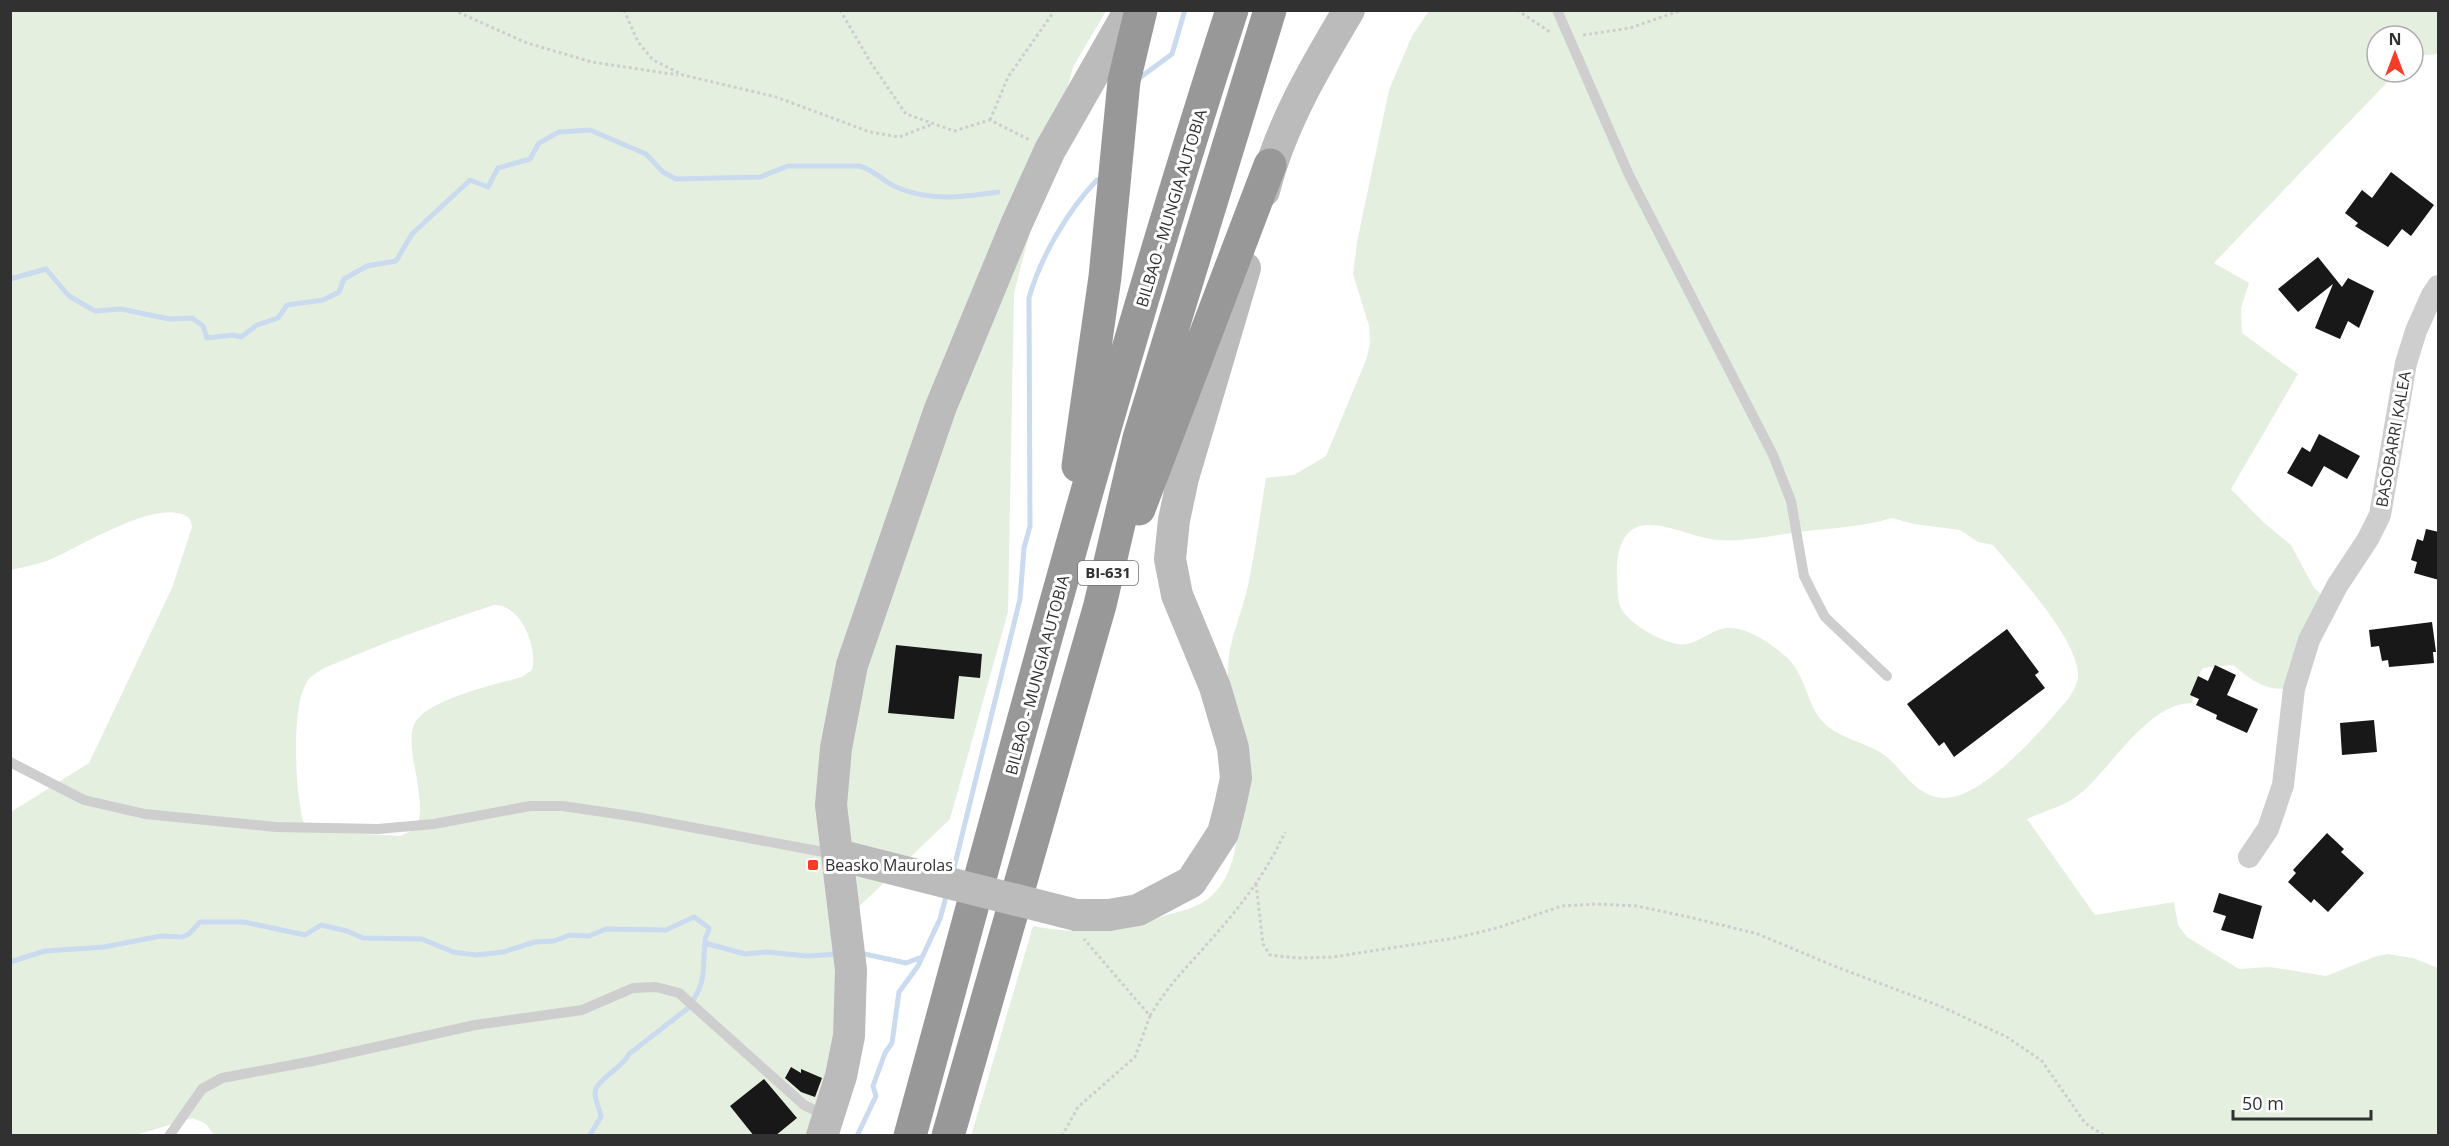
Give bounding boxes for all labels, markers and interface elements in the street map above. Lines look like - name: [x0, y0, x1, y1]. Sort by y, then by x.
- north arrow: [2365, 24, 2425, 84]
- text: N: [2388, 28, 2402, 50]
- street label: BILBAO - MUNGIA AUTOBIA: [1130, 105, 1212, 310]
- street label: BASOBARRI KALEA: [2370, 368, 2416, 509]
- road number: BI-631: [1078, 561, 1138, 585]
- street label: BILBAO - MUNGIA AUTOBIA: [1000, 572, 1075, 777]
- place label: Beasko Maurolas: [825, 854, 953, 876]
- marker: Beasko Maurolas: [806, 858, 820, 872]
- scale bar: [2233, 1083, 2371, 1121]
- text: 50 m: [2242, 1091, 2284, 1115]

